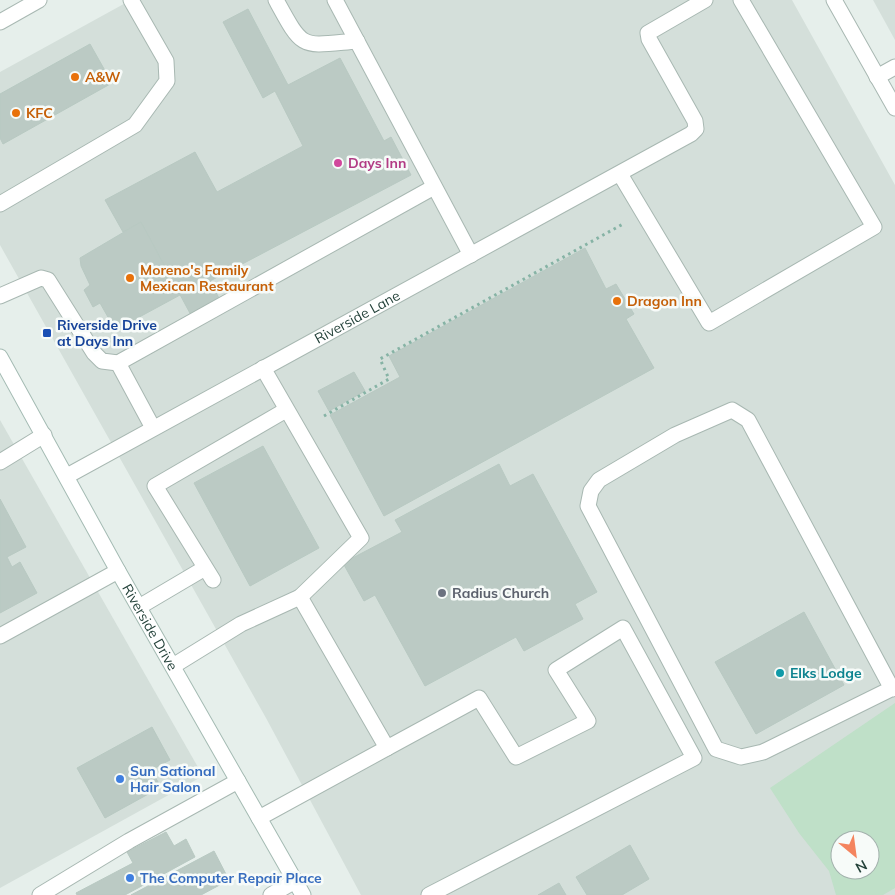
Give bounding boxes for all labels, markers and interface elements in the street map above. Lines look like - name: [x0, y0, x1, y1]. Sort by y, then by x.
- place label: A&W: [85, 68, 121, 86]
- marker: A&W: [69, 71, 81, 83]
- place label: KFC: [26, 104, 53, 122]
- marker: KFC: [10, 107, 22, 119]
- place label: Days Inn: [348, 154, 406, 172]
- marker: Days Inn: [332, 157, 344, 169]
- place label: Moreno's Family Mexican Restaurant: [140, 261, 274, 295]
- marker: Moreno's Family Mexican Restaurant: [124, 272, 136, 284]
- street label: Riverside Lane: [311, 286, 403, 348]
- place label: Dragon Inn: [627, 292, 702, 310]
- marker: Dragon Inn: [611, 295, 623, 307]
- place label: Riverside Drive at Days Inn: [57, 316, 157, 350]
- marker: Riverside Drive at Days Inn: [41, 327, 53, 339]
- street label: Riverside Drive: [118, 581, 182, 674]
- place label: Radius Church: [452, 584, 549, 602]
- marker: Radius Church: [436, 587, 448, 599]
- place label: Elks Lodge: [790, 664, 862, 682]
- marker: Elks Lodge: [774, 667, 786, 679]
- place label: Sun Sational Hair Salon: [130, 762, 215, 796]
- marker: Sun Sational Hair Salon: [114, 773, 126, 785]
- north arrow: [830, 830, 880, 880]
- text: N: [852, 856, 870, 877]
- place label: The Computer Repair Place: [140, 869, 322, 887]
- marker: The Computer Repair Place: [124, 872, 136, 884]

